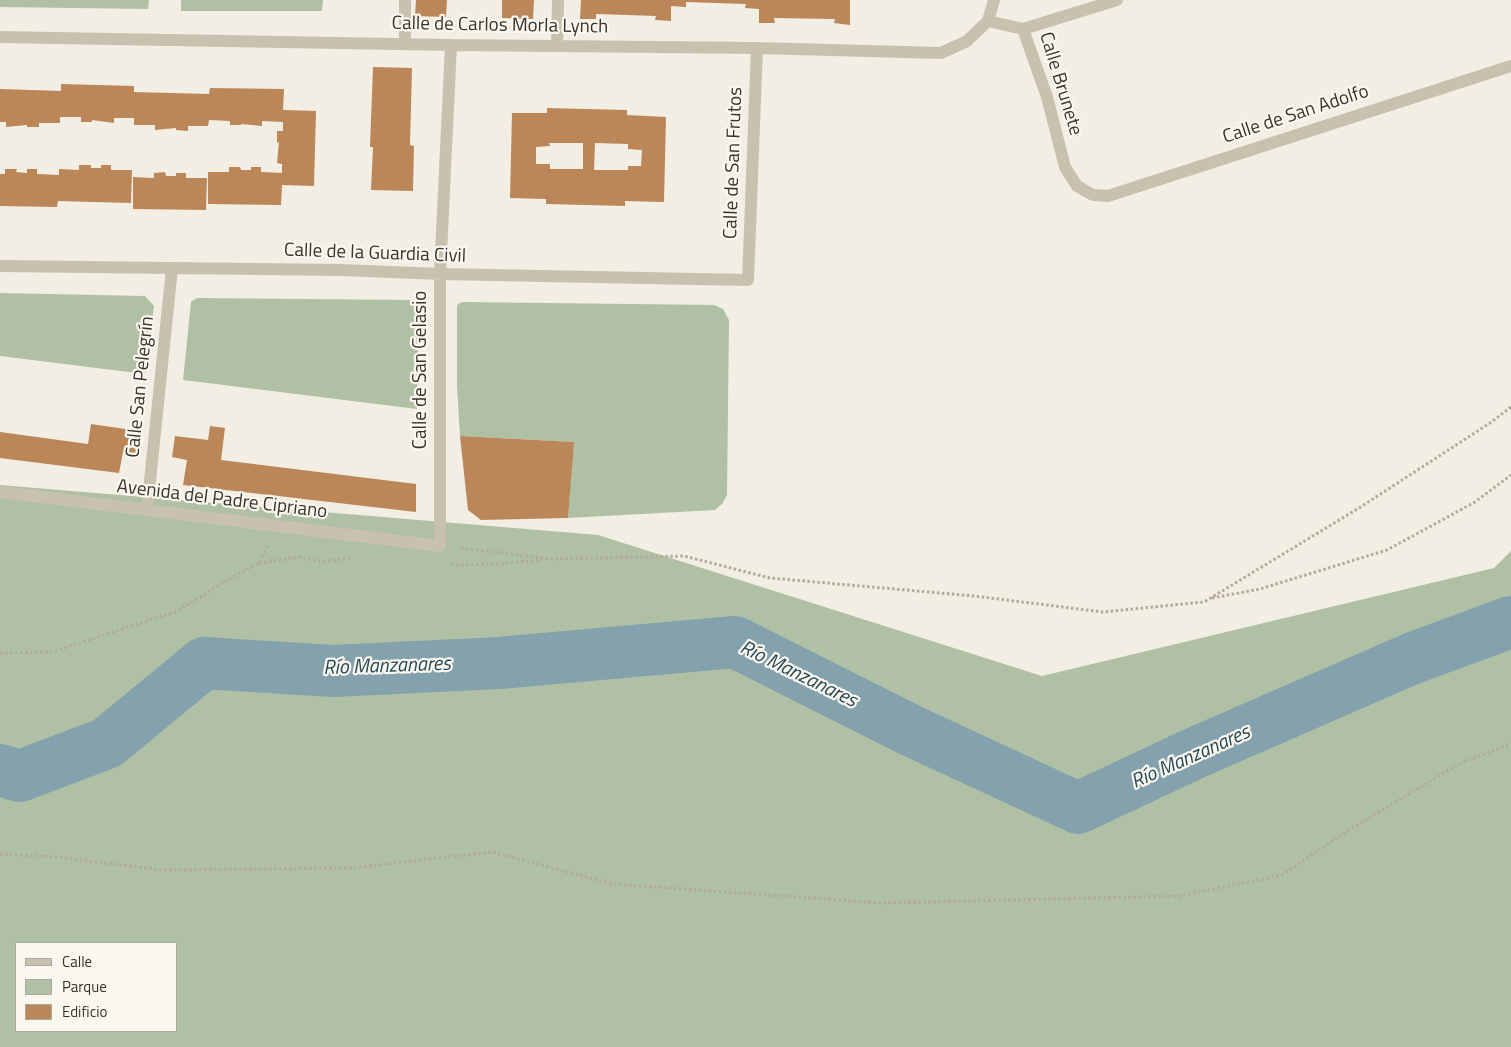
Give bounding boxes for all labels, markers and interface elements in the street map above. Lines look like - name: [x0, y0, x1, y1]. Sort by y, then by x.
- street label: Calle de Carlos Morla Lynch: [391, 13, 609, 39]
- street label: Calle Brunete: [1033, 30, 1087, 138]
- street label: Calle de San Adolfo: [1220, 81, 1372, 149]
- street label: Calle de San Frutos: [720, 87, 748, 239]
- street label: Calle de la Guardia Civil: [284, 239, 466, 269]
- street label: Calle de San Gelasio: [410, 291, 432, 449]
- street label: Calle San Pelegrín: [122, 315, 160, 459]
- street label: Avenida del Padre Cipriano: [116, 476, 328, 524]
- water label: Río Manzanares: [736, 636, 860, 714]
- water label: Río Manzanares: [323, 653, 451, 681]
- water label: Río Manzanares: [1128, 721, 1254, 795]
- legend: [15, 942, 178, 1032]
- text: Calle: [62, 950, 92, 973]
- text: Parque: [62, 975, 107, 998]
- text: Edificio: [62, 1000, 107, 1023]

